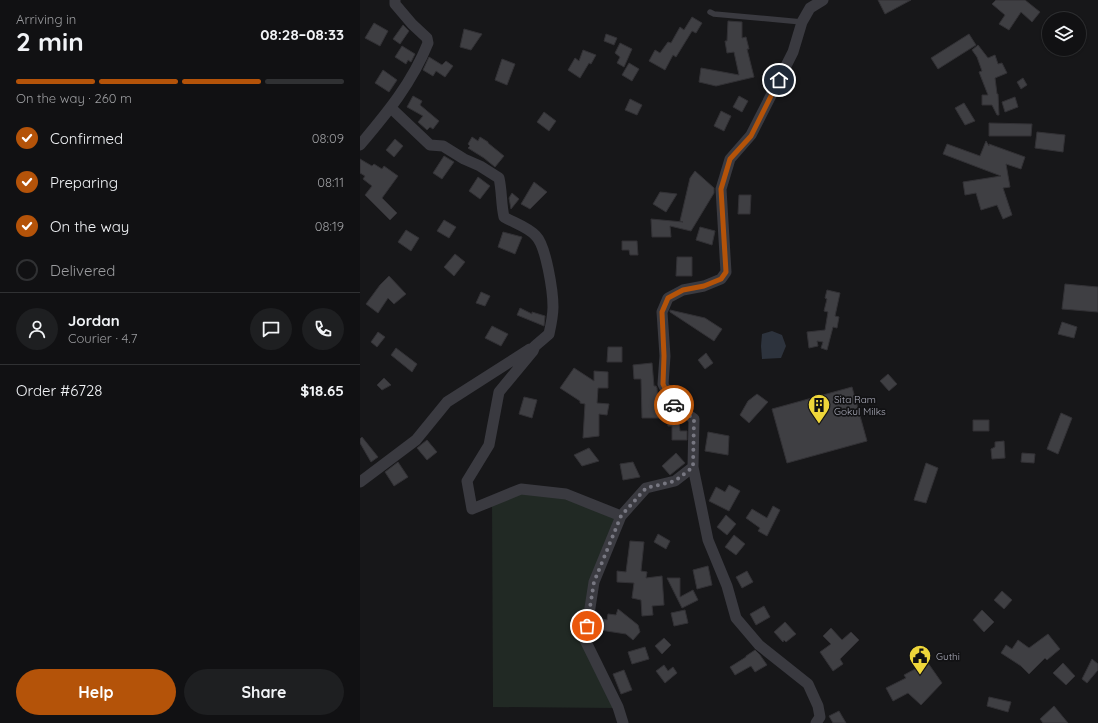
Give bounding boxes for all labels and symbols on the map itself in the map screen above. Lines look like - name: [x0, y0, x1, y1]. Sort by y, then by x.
- pin: [762, 63, 796, 97]
- courier: [654, 385, 694, 425]
- building icon: Sita Ram Gokul Milks: [806, 392, 832, 425]
- place label: Sita Ram Gokul Milks: [834, 393, 886, 418]
- pin: [570, 609, 604, 643]
- public building icon: Guthi: [907, 643, 933, 676]
- place label: Guthi: [936, 650, 960, 663]

